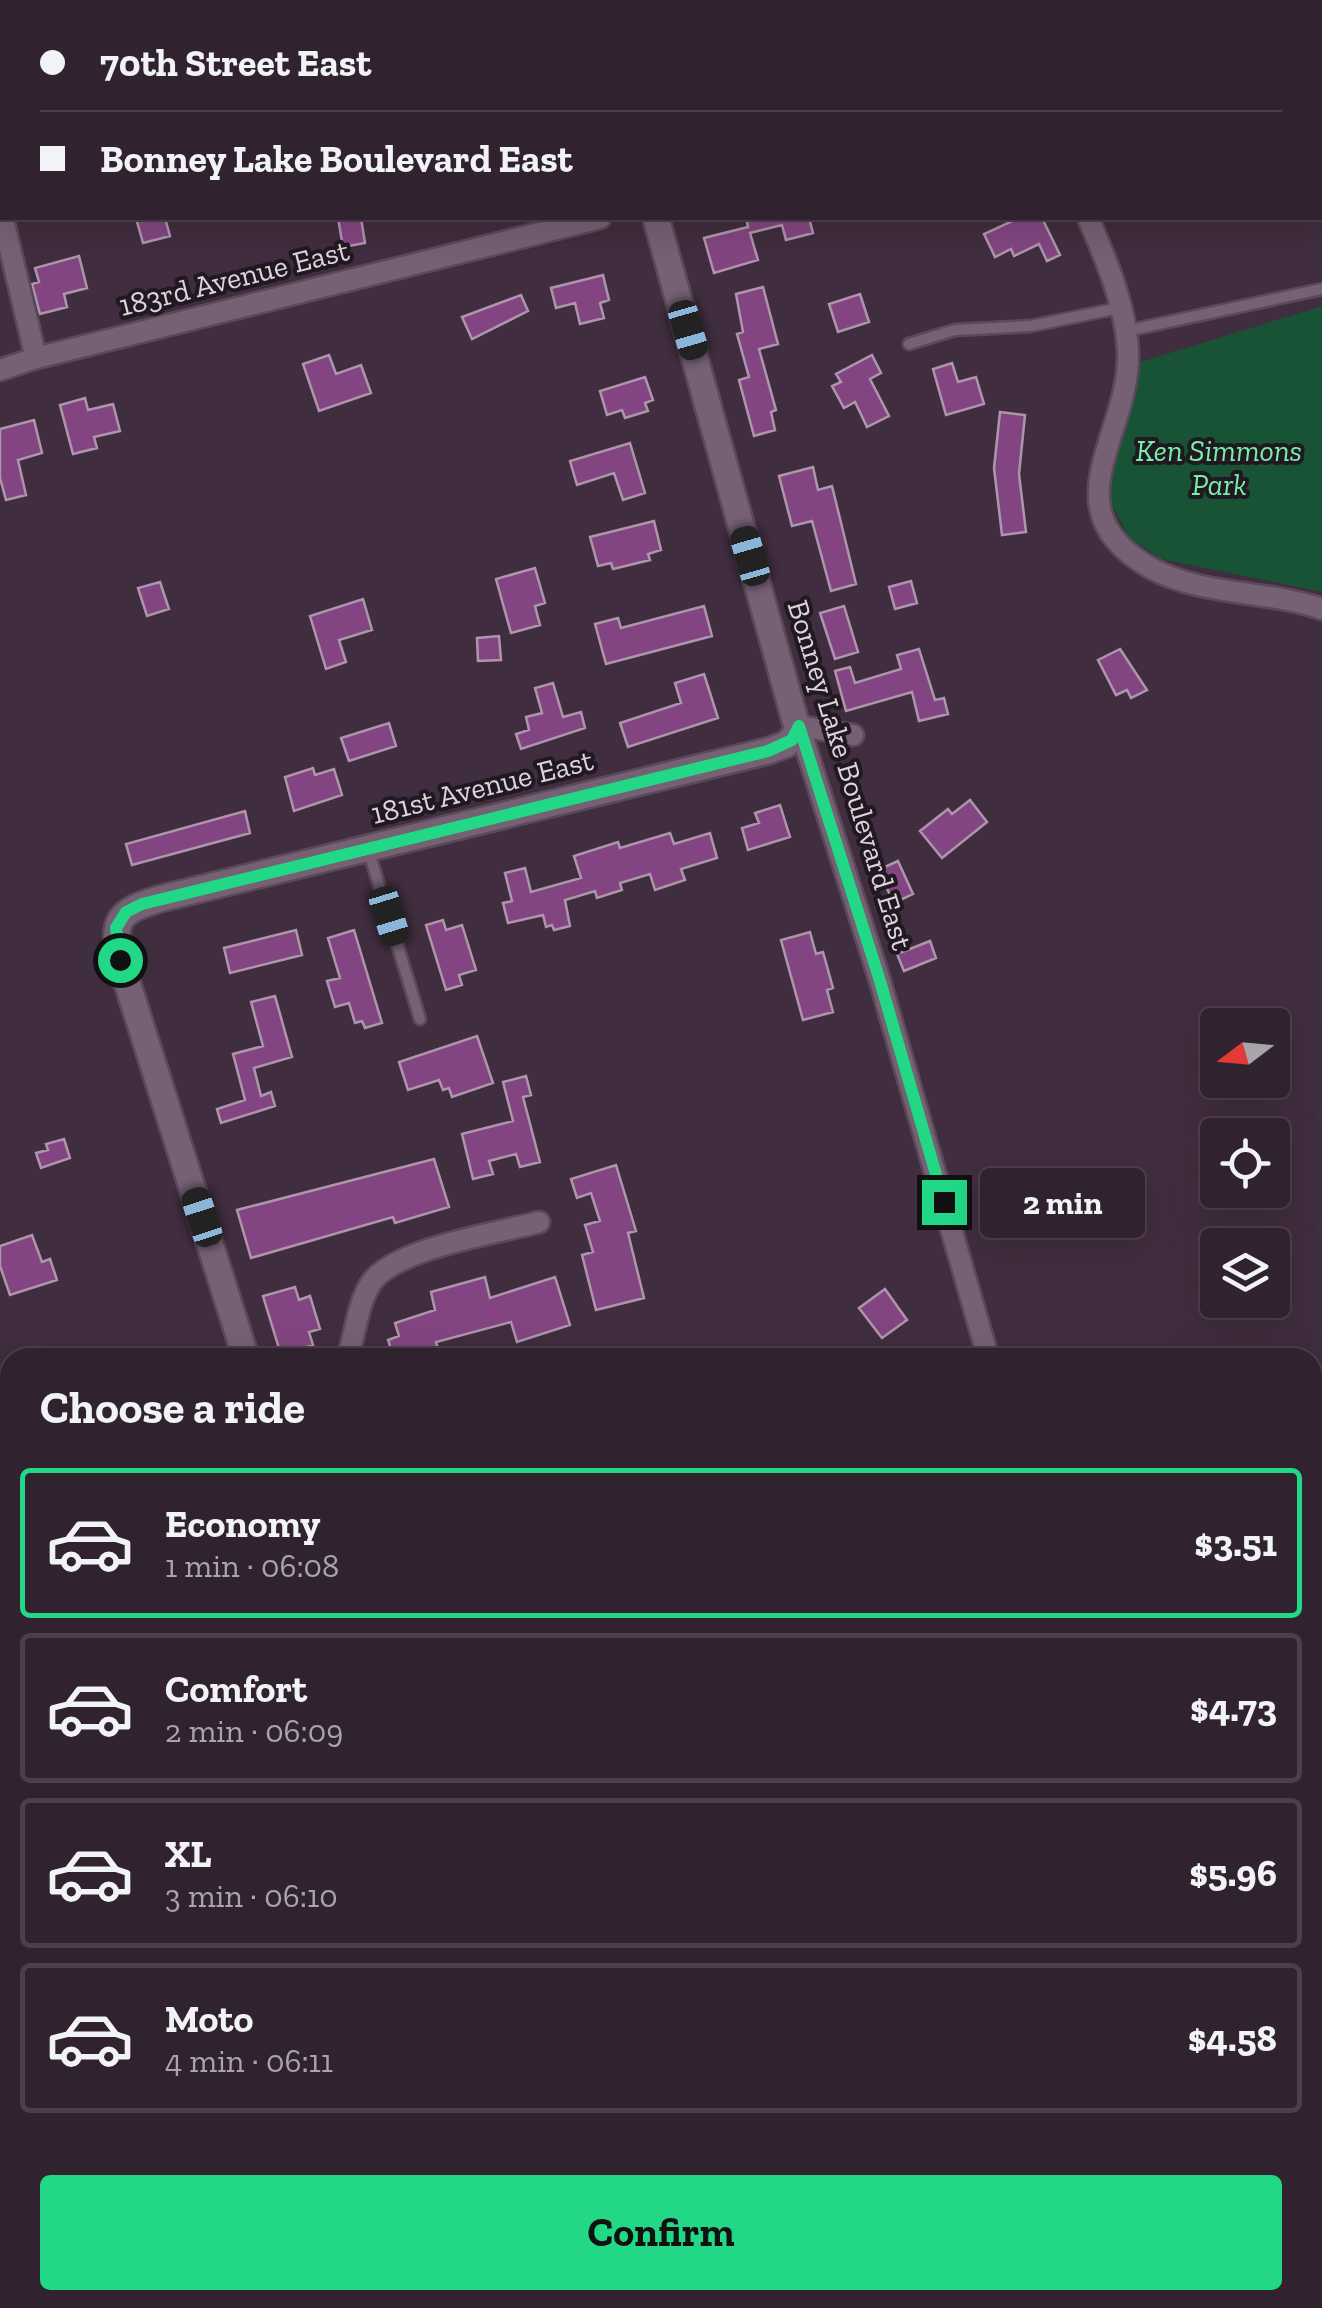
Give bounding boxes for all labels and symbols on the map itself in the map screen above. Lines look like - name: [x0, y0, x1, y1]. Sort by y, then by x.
- street label: 183rd Avenue East: [115, 232, 353, 324]
- car: [665, 297, 711, 363]
- park label: Ken Simmons Park: [1136, 433, 1302, 503]
- car: [727, 523, 773, 589]
- street label: Bonney Lake Boulevard East: [780, 596, 920, 954]
- street label: 181st Avenue East: [367, 742, 597, 832]
- car: [366, 883, 412, 949]
- route start: [98, 938, 143, 983]
- north arrow: [1200, 1008, 1290, 1098]
- callout: 2 min: [979, 1167, 1144, 1237]
- route end: [922, 1180, 967, 1225]
- car: [178, 1184, 226, 1250]

